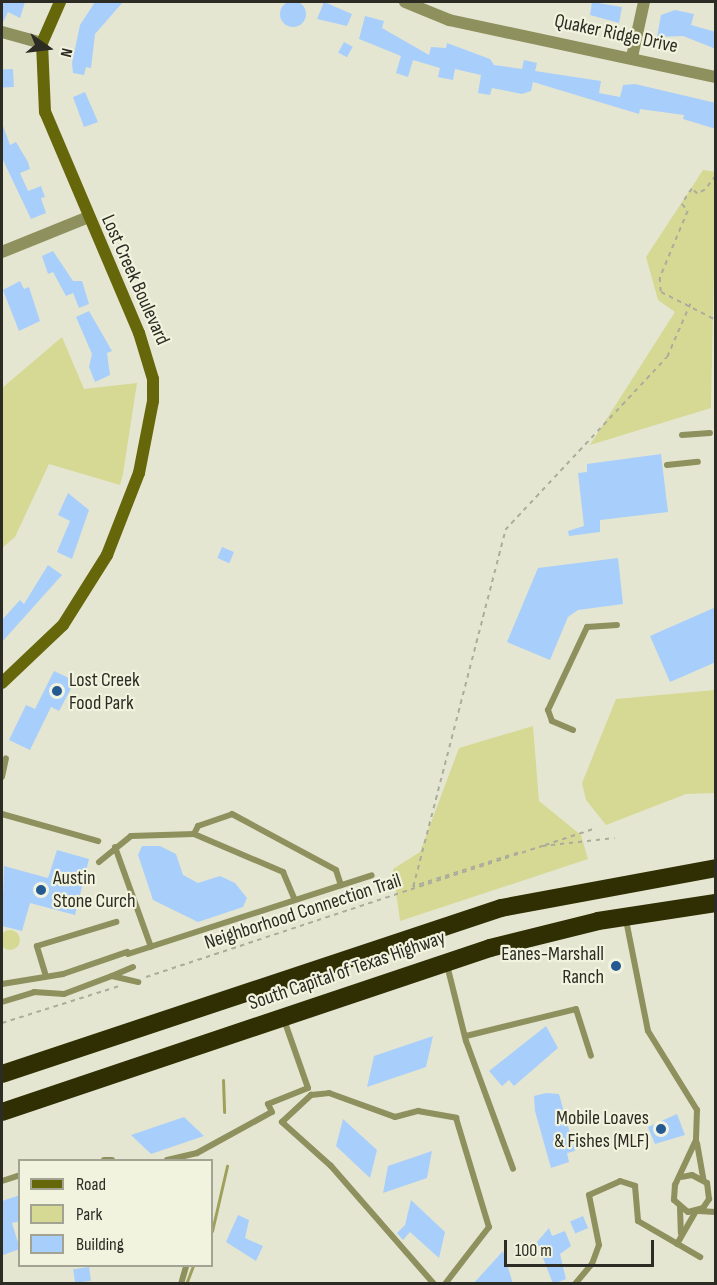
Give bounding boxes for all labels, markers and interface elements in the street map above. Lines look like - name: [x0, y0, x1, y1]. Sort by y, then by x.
- street label: Quaker Ridge Drive: [552, 9, 680, 59]
- north arrow: [18, 18, 78, 78]
- text: N: [56, 46, 76, 59]
- street label: Lost Creek Boulevard: [96, 211, 174, 349]
- place label: Lost Creek Food Park: [69, 668, 140, 715]
- marker: Lost Creek Food Park: [50, 684, 64, 698]
- place label: Austin Stone Curch: [53, 867, 136, 914]
- street label: Neighborhood Connection Trail: [202, 869, 404, 955]
- marker: Austin Stone Curch: [34, 883, 48, 897]
- street label: South Capital of Texas Highway: [245, 926, 449, 1016]
- place label: Eanes-Marshall Ranch: [501, 942, 604, 989]
- marker: Eanes-Marshall Ranch: [609, 959, 623, 973]
- place label: Mobile Loaves & Fishes (MLF): [554, 1106, 649, 1153]
- marker: Mobile Loaves & Fishes (MLF): [654, 1122, 668, 1136]
- legend: [18, 1159, 213, 1267]
- text: Road: [76, 1174, 106, 1195]
- text: Park: [76, 1204, 102, 1225]
- scale bar: [507, 1228, 657, 1266]
- text: Building: [76, 1234, 124, 1255]
- text: 100 m: [515, 1240, 552, 1261]

